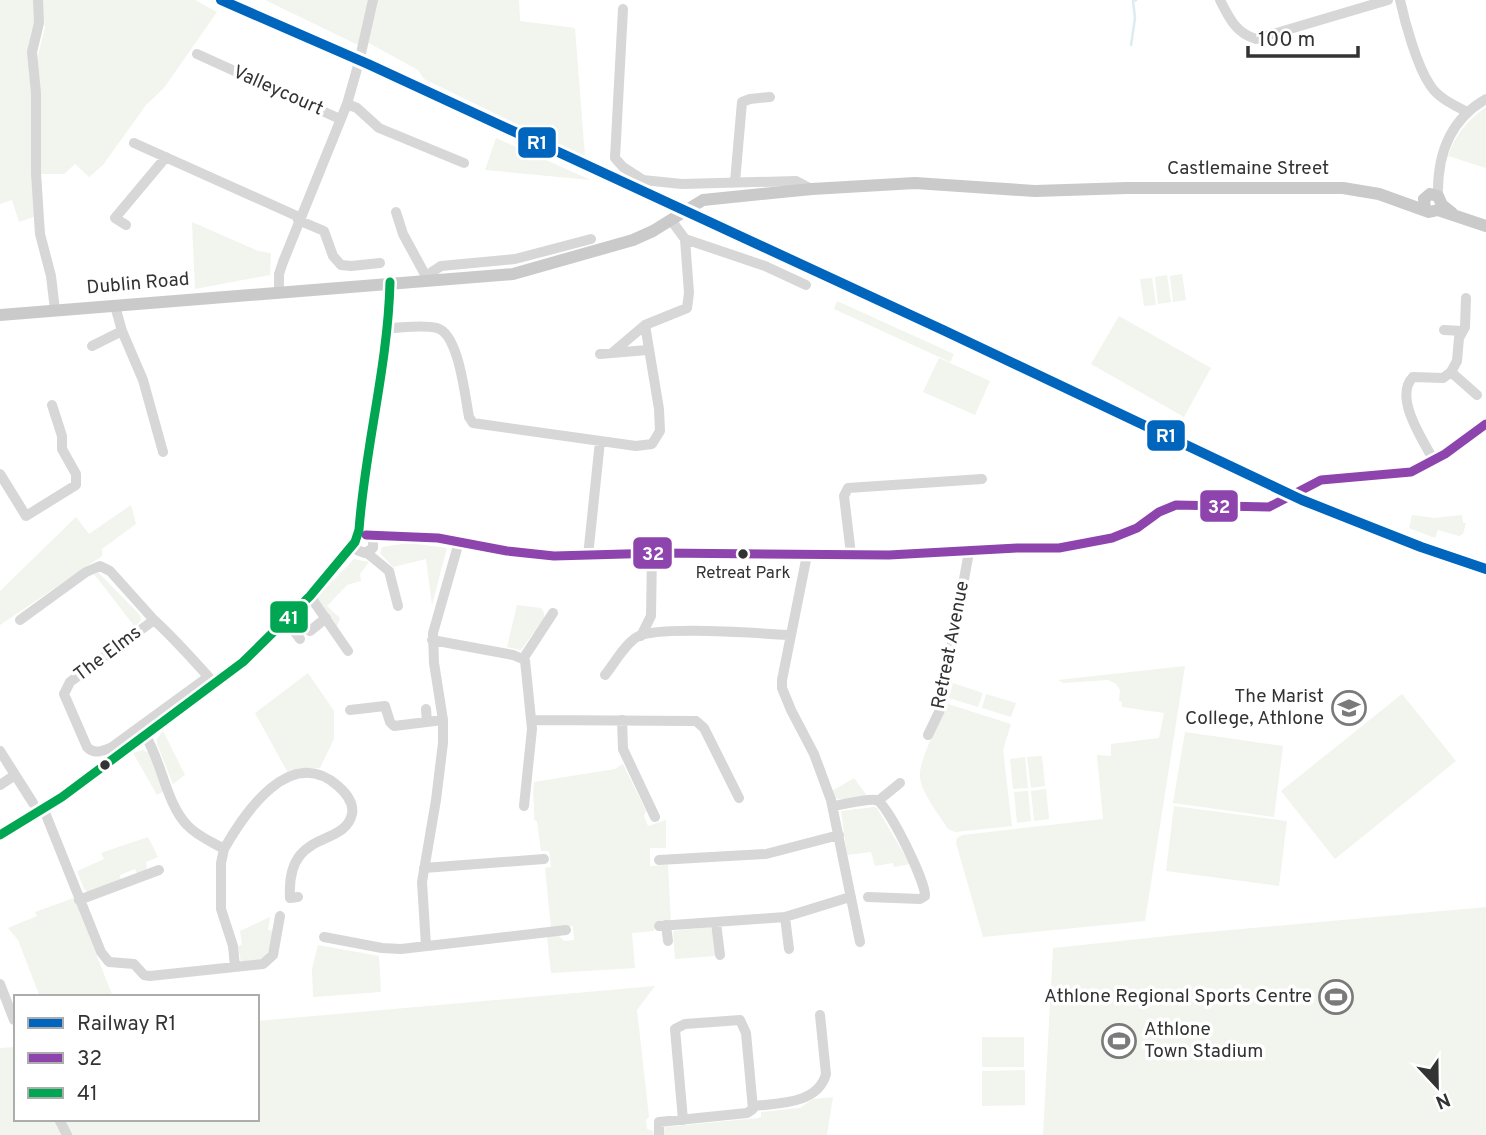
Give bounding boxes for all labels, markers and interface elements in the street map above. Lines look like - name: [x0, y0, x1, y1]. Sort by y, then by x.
- scale bar: [1248, 14, 1358, 58]
- text: 100 m: [1258, 27, 1315, 54]
- street label: Valleycourt: [229, 60, 327, 122]
- line badge: R1: [517, 126, 557, 159]
- text: R1: [527, 132, 547, 156]
- street label: Castlemaine Street: [1167, 157, 1329, 181]
- street label: Dublin Road: [86, 268, 190, 300]
- line badge: R1: [1146, 419, 1186, 452]
- text: R1: [1156, 425, 1176, 449]
- line badge: 32: [1199, 489, 1239, 523]
- text: 32: [1208, 496, 1230, 520]
- line badge: 32: [632, 536, 673, 570]
- text: 32: [642, 543, 664, 567]
- marker: Retreat Park: [736, 547, 750, 561]
- place label: Retreat Park: [695, 563, 791, 585]
- street label: Retreat Avenue: [927, 579, 975, 711]
- line badge: 41: [269, 600, 309, 634]
- text: 41: [279, 607, 299, 631]
- street label: The Elms: [70, 621, 146, 687]
- place label: The Marist College, Athlone: [1185, 685, 1324, 731]
- school or university icon: The Marist College, Athlone: [1330, 689, 1368, 727]
- unlabelled marker: [98, 758, 112, 772]
- sports icon: Athlone Regional Sports Centre: [1317, 978, 1355, 1016]
- place label: Athlone Regional Sports Centre: [1044, 985, 1312, 1009]
- legend: [14, 995, 259, 1121]
- text: Railway R1: [77, 1011, 176, 1038]
- place label: Athlone Town Stadium: [1144, 1018, 1263, 1064]
- sports icon: Athlone Town Stadium: [1100, 1022, 1138, 1060]
- text: 32: [77, 1046, 102, 1073]
- north arrow: [1402, 1051, 1472, 1121]
- text: 41: [77, 1081, 98, 1108]
- text: N: [1432, 1086, 1453, 1114]

